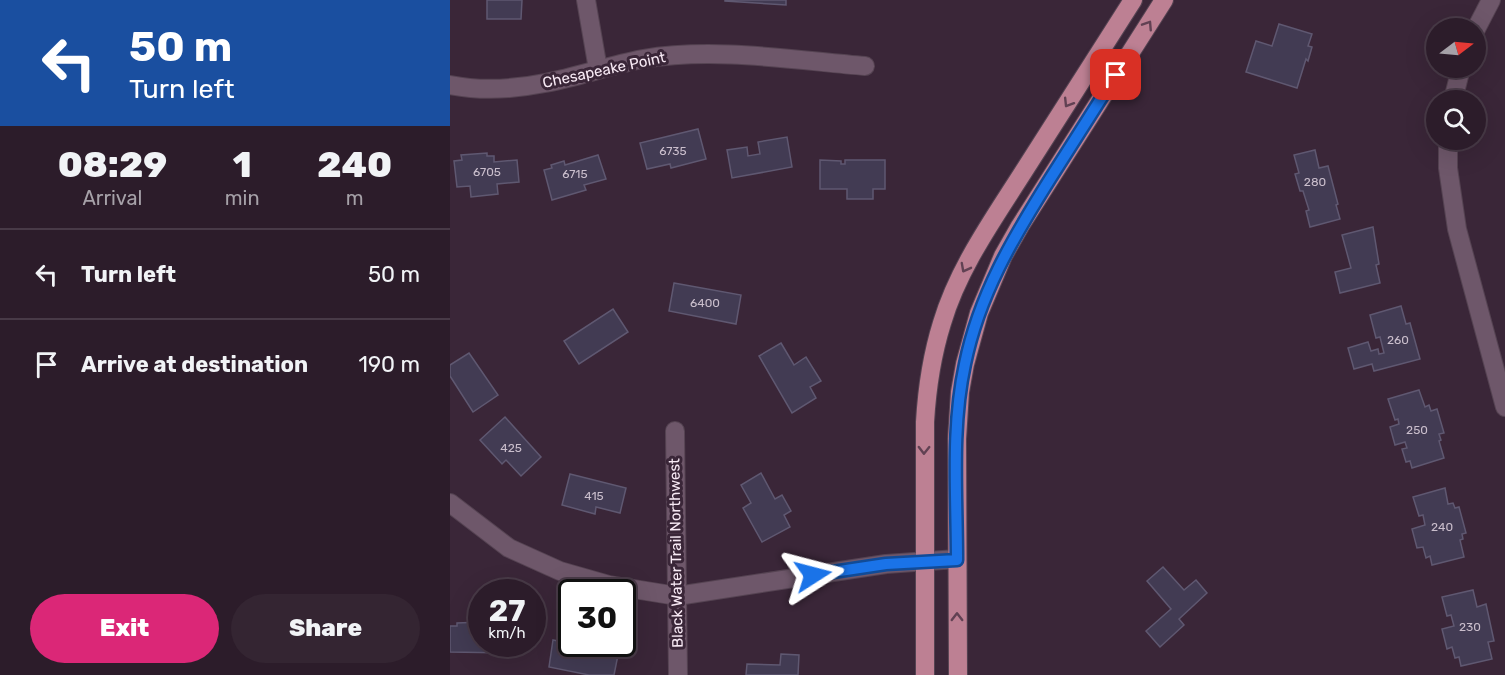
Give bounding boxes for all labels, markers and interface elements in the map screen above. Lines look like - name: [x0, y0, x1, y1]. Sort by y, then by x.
- north arrow: [1426, 18, 1486, 78]
- map controls: [1426, 18, 1486, 150]
- one-way arrow: [1141, 21, 1152, 32]
- text: 50 m: [129, 22, 232, 72]
- icon: left: [30, 24, 108, 102]
- street label: Chesapeake Point: [541, 48, 667, 92]
- pin: [1090, 49, 1141, 100]
- icon: arrive: [1099, 58, 1132, 91]
- text: Turn left: [129, 73, 234, 105]
- button: search: [1426, 90, 1486, 150]
- one-way arrow: [1064, 96, 1075, 107]
- text: 08:29: [58, 143, 167, 186]
- text: 1: [233, 143, 252, 186]
- text: 240: [317, 143, 392, 186]
- house number: 6735: [659, 144, 687, 158]
- house number: 6705: [473, 165, 501, 179]
- house number: 6715: [562, 167, 588, 181]
- house number: 280: [1304, 175, 1326, 189]
- text: Arrival: [82, 186, 142, 210]
- text: min: [225, 186, 260, 210]
- text: m: [346, 186, 364, 210]
- icon: left: [30, 258, 63, 291]
- text: Turn left: [81, 261, 176, 288]
- text: 50 m: [368, 261, 420, 288]
- one-way arrow: [961, 262, 973, 273]
- house number: 6400: [690, 296, 720, 310]
- house number: 260: [1387, 333, 1409, 347]
- icon: arrive: [30, 348, 63, 381]
- text: Arrive at destination: [81, 351, 308, 378]
- text: 190 m: [359, 351, 420, 378]
- house number: 250: [1406, 423, 1428, 437]
- house number: 425: [500, 441, 522, 455]
- one-way arrow: [918, 446, 930, 455]
- street label: Black Water Trail Northwest: [665, 458, 687, 648]
- house number: 415: [584, 489, 604, 503]
- house number: 240: [1431, 520, 1453, 534]
- position arrow: [781, 543, 845, 607]
- speed limit sign: 30: [558, 579, 636, 657]
- text: 27: [489, 593, 525, 629]
- button: Exit: [30, 594, 219, 663]
- button: Share: [231, 594, 420, 663]
- one-way arrow: [951, 613, 964, 622]
- house number: 230: [1459, 620, 1481, 634]
- text: km/h: [488, 624, 526, 642]

